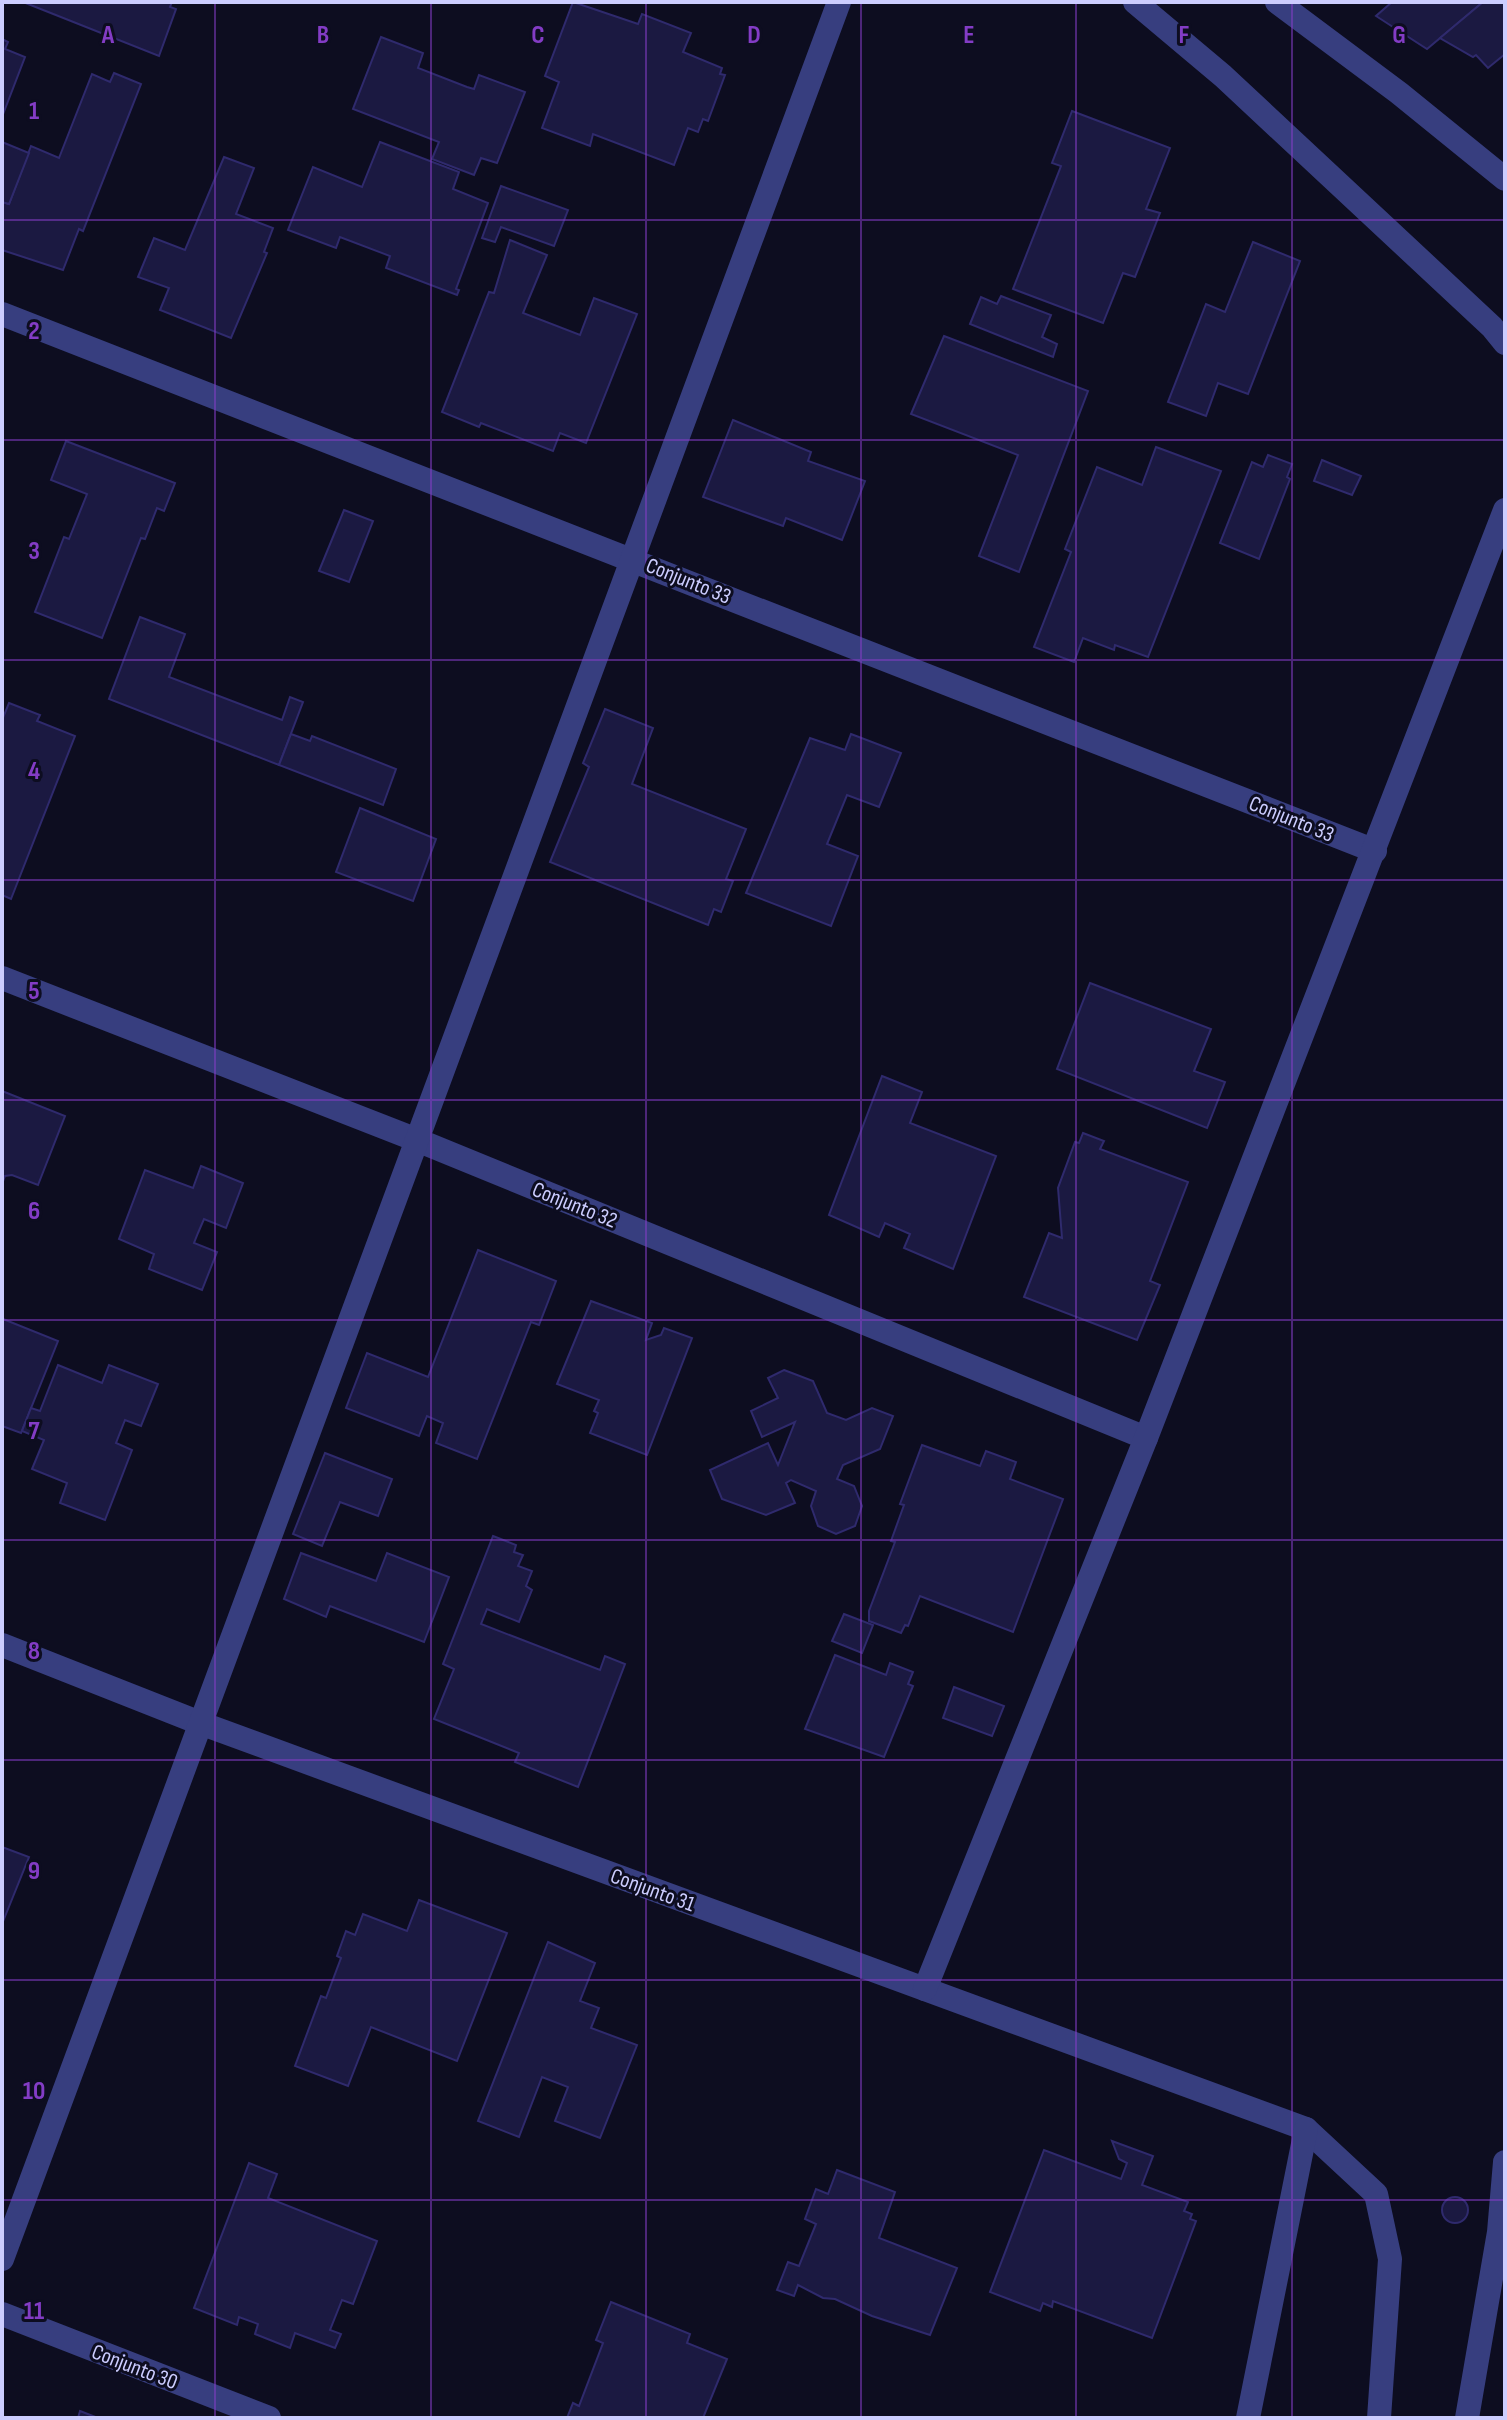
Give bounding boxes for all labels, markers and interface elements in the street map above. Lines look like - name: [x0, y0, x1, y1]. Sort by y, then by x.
- text: A: [101, 20, 115, 51]
- text: B: [317, 20, 329, 51]
- text: C: [531, 20, 545, 51]
- text: D: [747, 20, 761, 51]
- text: E: [963, 20, 975, 51]
- text: F: [1179, 20, 1190, 51]
- text: G: [1392, 20, 1406, 51]
- text: 1: [29, 96, 39, 127]
- text: 2: [28, 316, 40, 347]
- text: 3: [28, 536, 40, 567]
- street label: Conjunto 33: [642, 552, 735, 611]
- text: 4: [28, 756, 40, 787]
- street label: Conjunto 33: [1245, 790, 1338, 849]
- text: 5: [28, 976, 40, 1007]
- street label: Conjunto 32: [528, 1176, 621, 1235]
- text: 6: [28, 1196, 40, 1227]
- text: 7: [28, 1416, 40, 1447]
- text: 8: [28, 1636, 40, 1667]
- text: 9: [28, 1856, 40, 1887]
- street label: Conjunto 31: [607, 1863, 699, 1918]
- text: 10: [23, 2076, 45, 2107]
- text: 11: [24, 2296, 44, 2327]
- street label: Conjunto 30: [88, 2339, 181, 2396]

